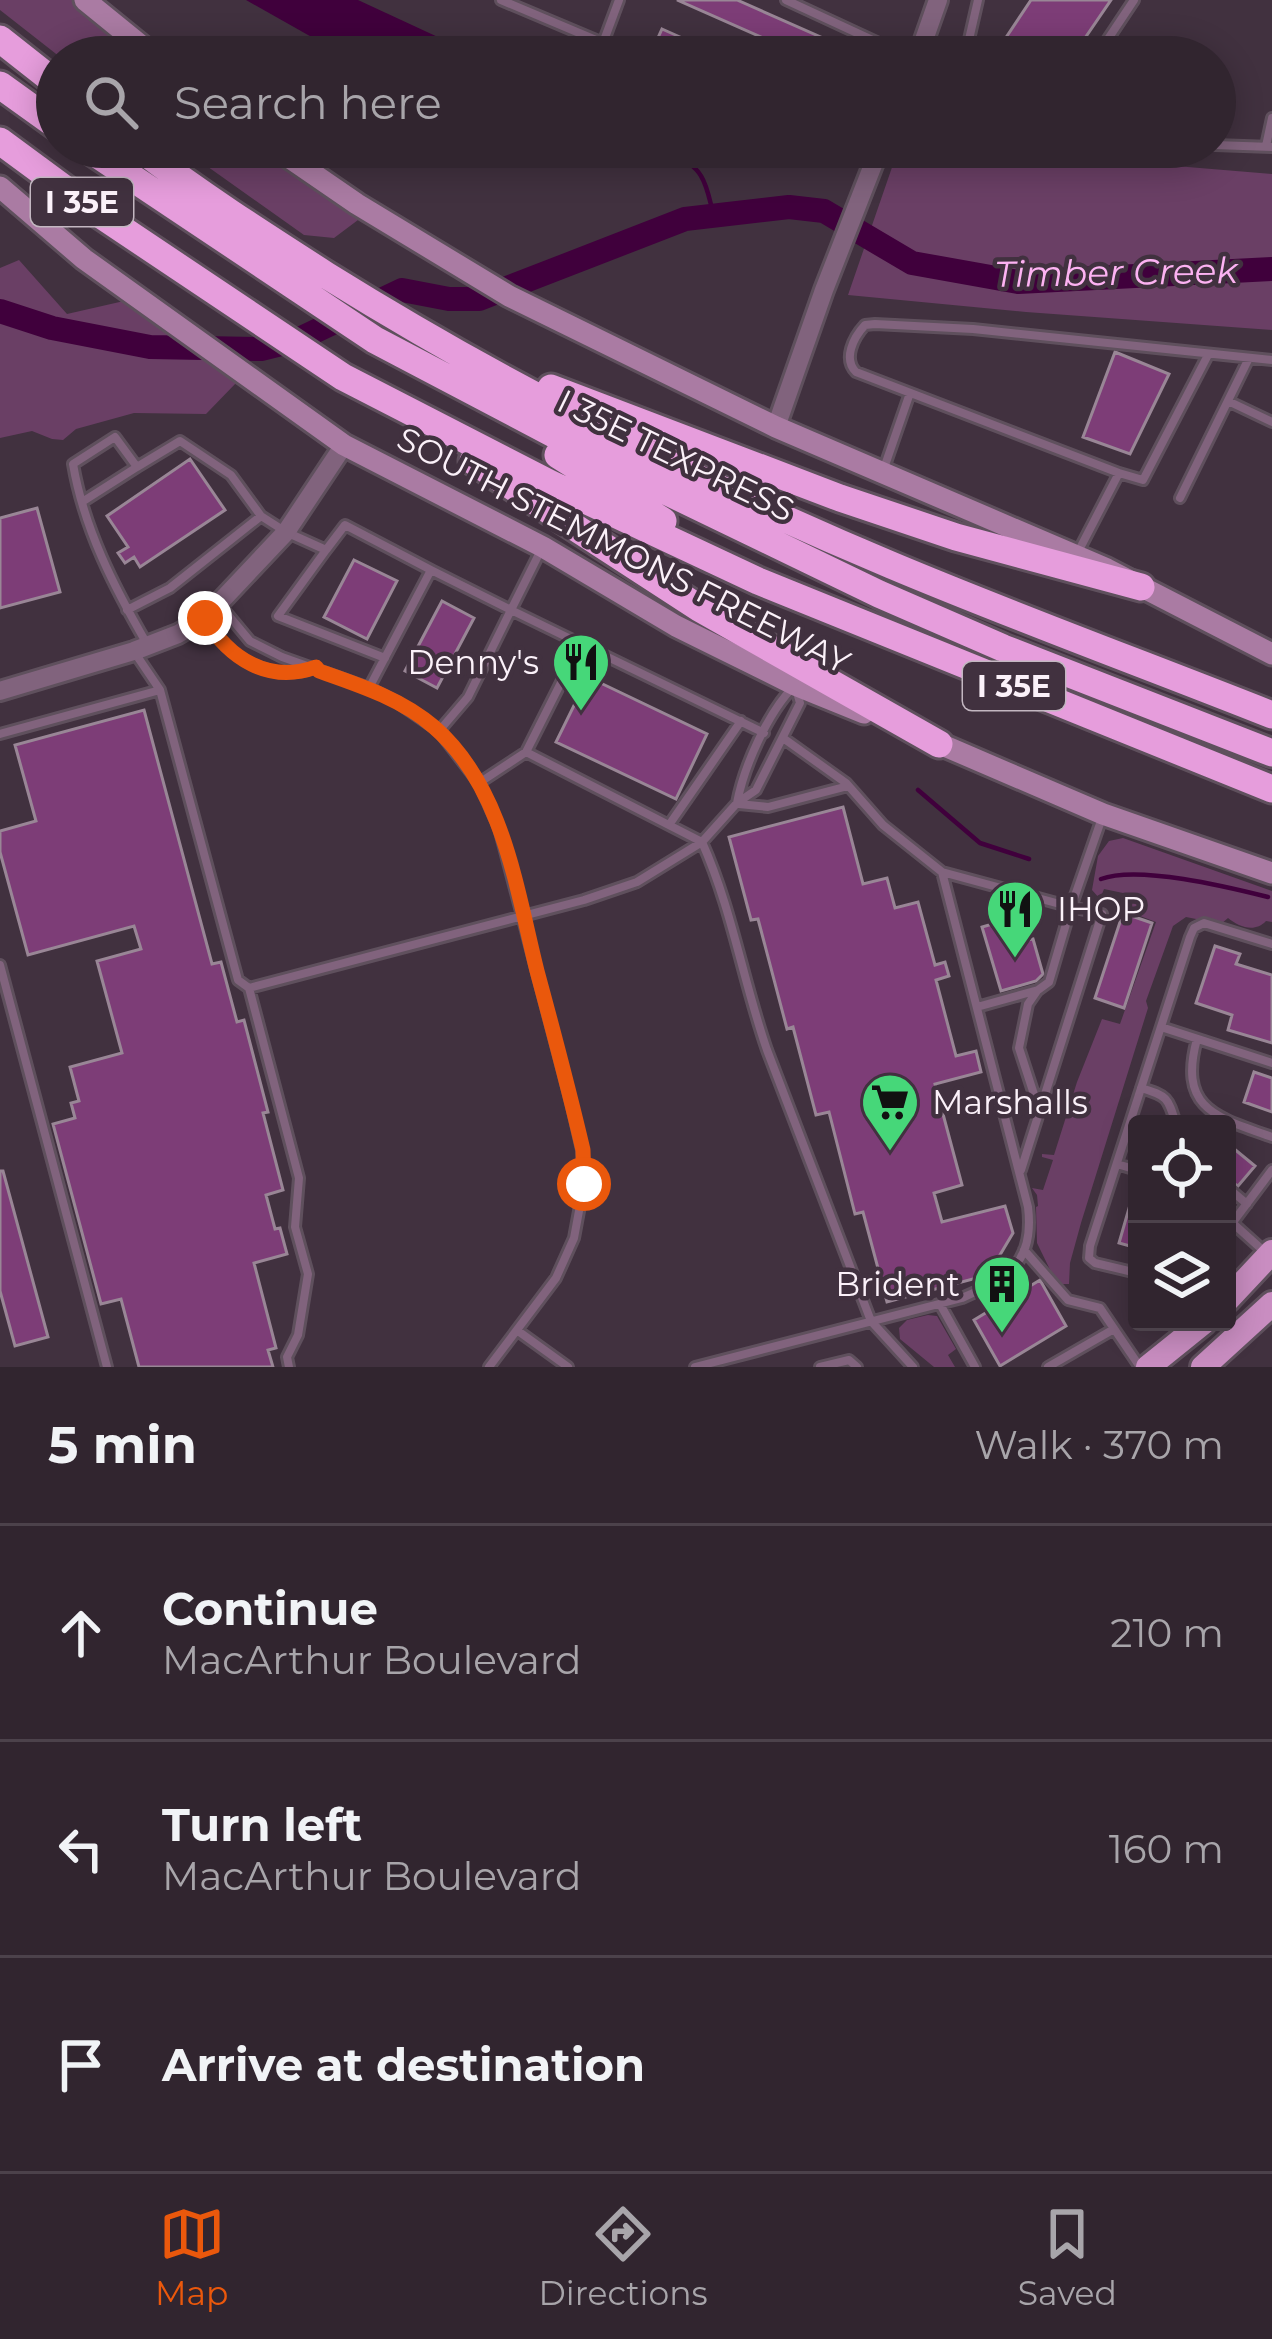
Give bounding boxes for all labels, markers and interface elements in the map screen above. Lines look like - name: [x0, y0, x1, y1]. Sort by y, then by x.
- search box: [36, 36, 1236, 168]
- icon: search: [78, 69, 144, 135]
- text: Search here: [174, 75, 442, 130]
- road number: I 35E: [31, 178, 133, 226]
- water label: Timber Creek: [994, 248, 1240, 296]
- street label: I 35E TEXPRESS: [551, 380, 801, 530]
- street label: SOUTH STEMMONS FREEWAY: [391, 418, 857, 682]
- route end: [178, 591, 232, 645]
- restaurant icon: Denny's: [550, 631, 612, 713]
- place label: Denny's: [407, 642, 539, 682]
- road number: I 35E: [963, 662, 1065, 710]
- restaurant icon: IHOP: [984, 878, 1046, 960]
- place label: IHOP: [1057, 889, 1145, 929]
- supermarket icon: Marshalls: [859, 1071, 921, 1153]
- place label: Marshalls: [932, 1082, 1088, 1122]
- map controls: [1128, 1115, 1236, 1331]
- button: locate: [1128, 1115, 1236, 1223]
- route start: [557, 1157, 611, 1211]
- button: layers: [1128, 1223, 1236, 1331]
- building icon: Brident: [971, 1253, 1033, 1335]
- place label: Brident: [835, 1264, 960, 1304]
- text: 5 min: [48, 1414, 197, 1476]
- text: Walk · 370 m: [975, 1421, 1224, 1469]
- text: Continue: [162, 1581, 378, 1636]
- icon: ahead: [48, 1600, 114, 1666]
- text: 210 m: [1110, 1609, 1224, 1657]
- text: MacArthur Boulevard: [162, 1636, 581, 1684]
- text: Turn left: [162, 1797, 362, 1852]
- icon: left: [48, 1816, 114, 1882]
- text: 160 m: [1109, 1825, 1224, 1873]
- text: MacArthur Boulevard: [162, 1852, 581, 1900]
- icon: arrive: [48, 2032, 114, 2098]
- text: Arrive at destination: [162, 2037, 645, 2092]
- tab: Map: [155, 2201, 228, 2313]
- tab: Directions: [539, 2201, 708, 2313]
- tab: Saved: [1018, 2201, 1117, 2313]

